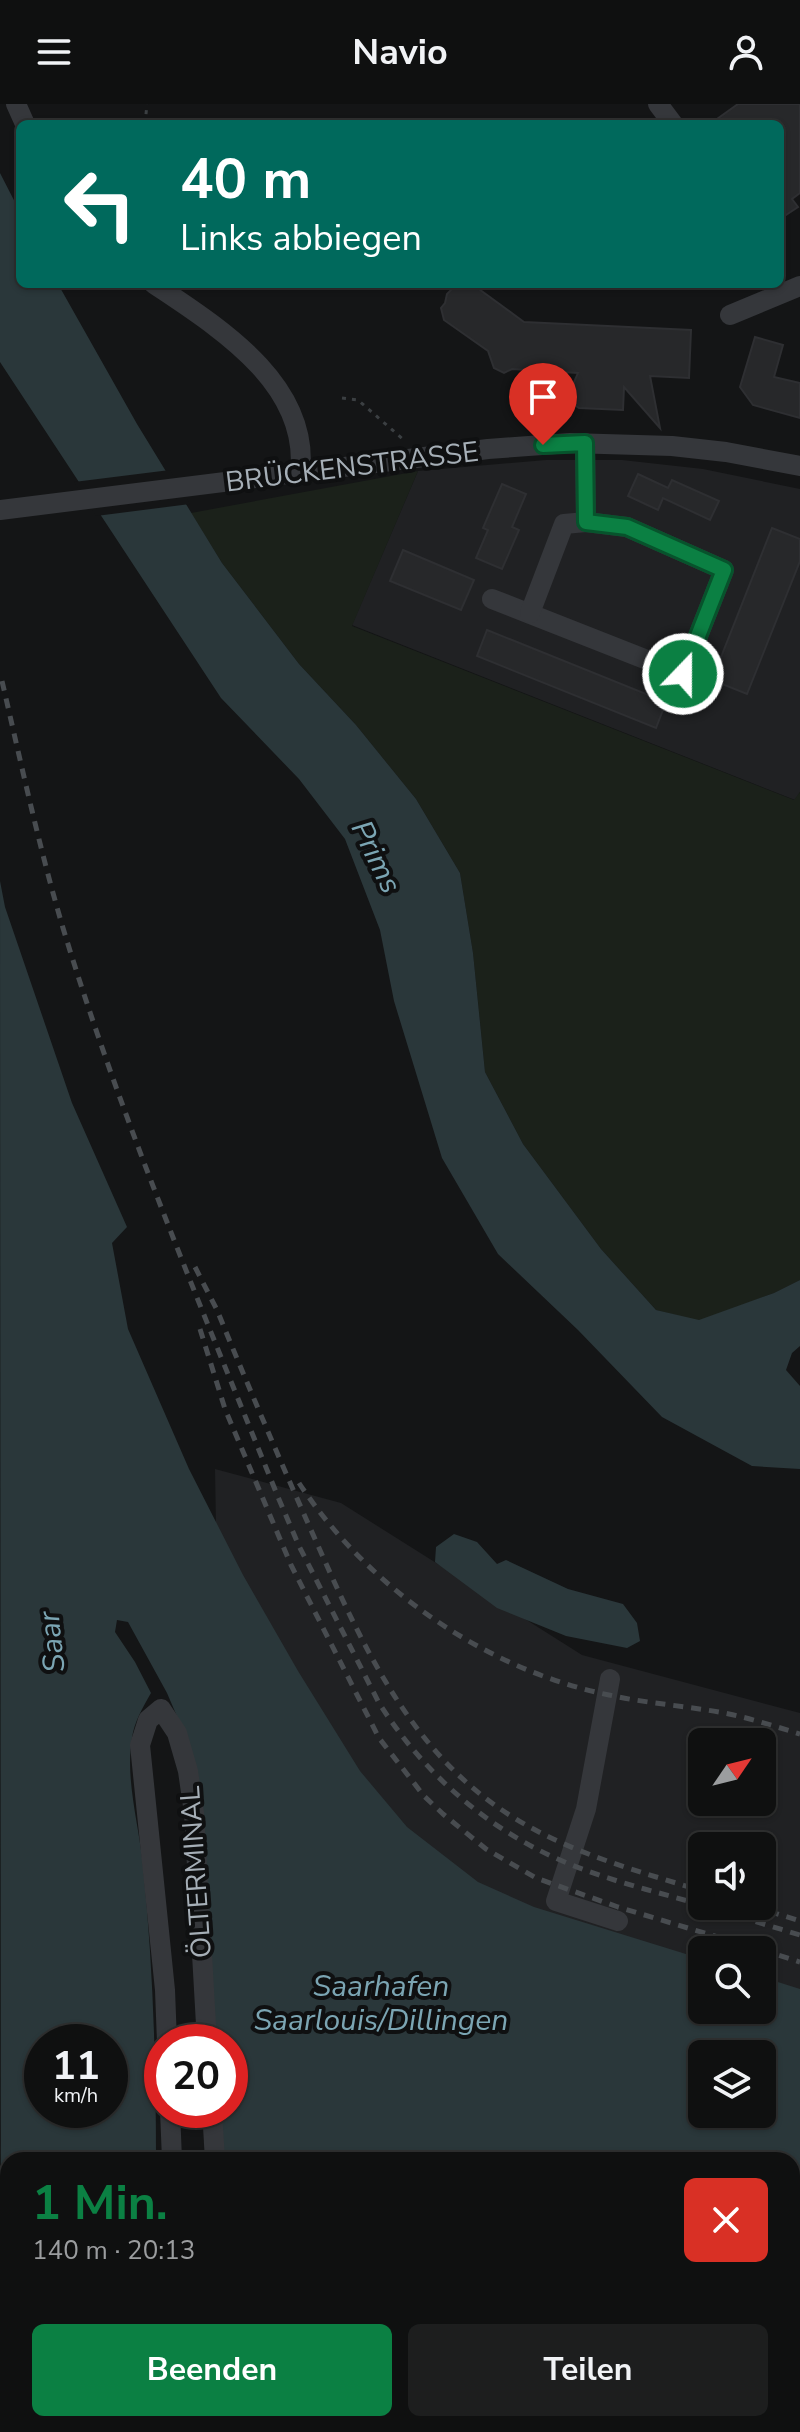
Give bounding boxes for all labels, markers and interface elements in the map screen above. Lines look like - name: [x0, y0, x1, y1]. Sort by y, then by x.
- text: Navio: [352, 28, 448, 77]
- icon: menu: [32, 30, 76, 74]
- icon: person: [724, 30, 768, 74]
- text: 40 m: [180, 141, 311, 218]
- icon: left: [48, 152, 152, 256]
- text: Links abbiegen: [180, 214, 422, 263]
- pin: [509, 363, 577, 445]
- icon: arrive: [521, 375, 565, 419]
- street label: BRÜCKENSTRASSE: [223, 433, 481, 501]
- position arrow: [641, 632, 725, 716]
- water label: Prims: [341, 814, 411, 900]
- water label: Saar: [28, 1608, 76, 1674]
- north arrow: [688, 1728, 776, 1816]
- map controls: [688, 1728, 776, 2128]
- street label: ÖLTERMINAL: [171, 1785, 221, 1959]
- button: sound: [688, 1832, 776, 1920]
- button: search: [688, 1936, 776, 2024]
- water label: Saarhafen Saarlouis/Dillingen: [254, 1966, 508, 2041]
- speed limit sign: 20: [144, 2024, 248, 2128]
- text: 11: [52, 2039, 100, 2093]
- button: layers: [688, 2040, 776, 2128]
- text: km/h: [54, 2082, 98, 2109]
- text: 1 Min.: [32, 2170, 168, 2236]
- button: close: [684, 2178, 768, 2262]
- text: 140 m · 20:13: [32, 2233, 195, 2268]
- button: Beenden: [32, 2324, 392, 2416]
- button: Teilen: [408, 2324, 768, 2416]

